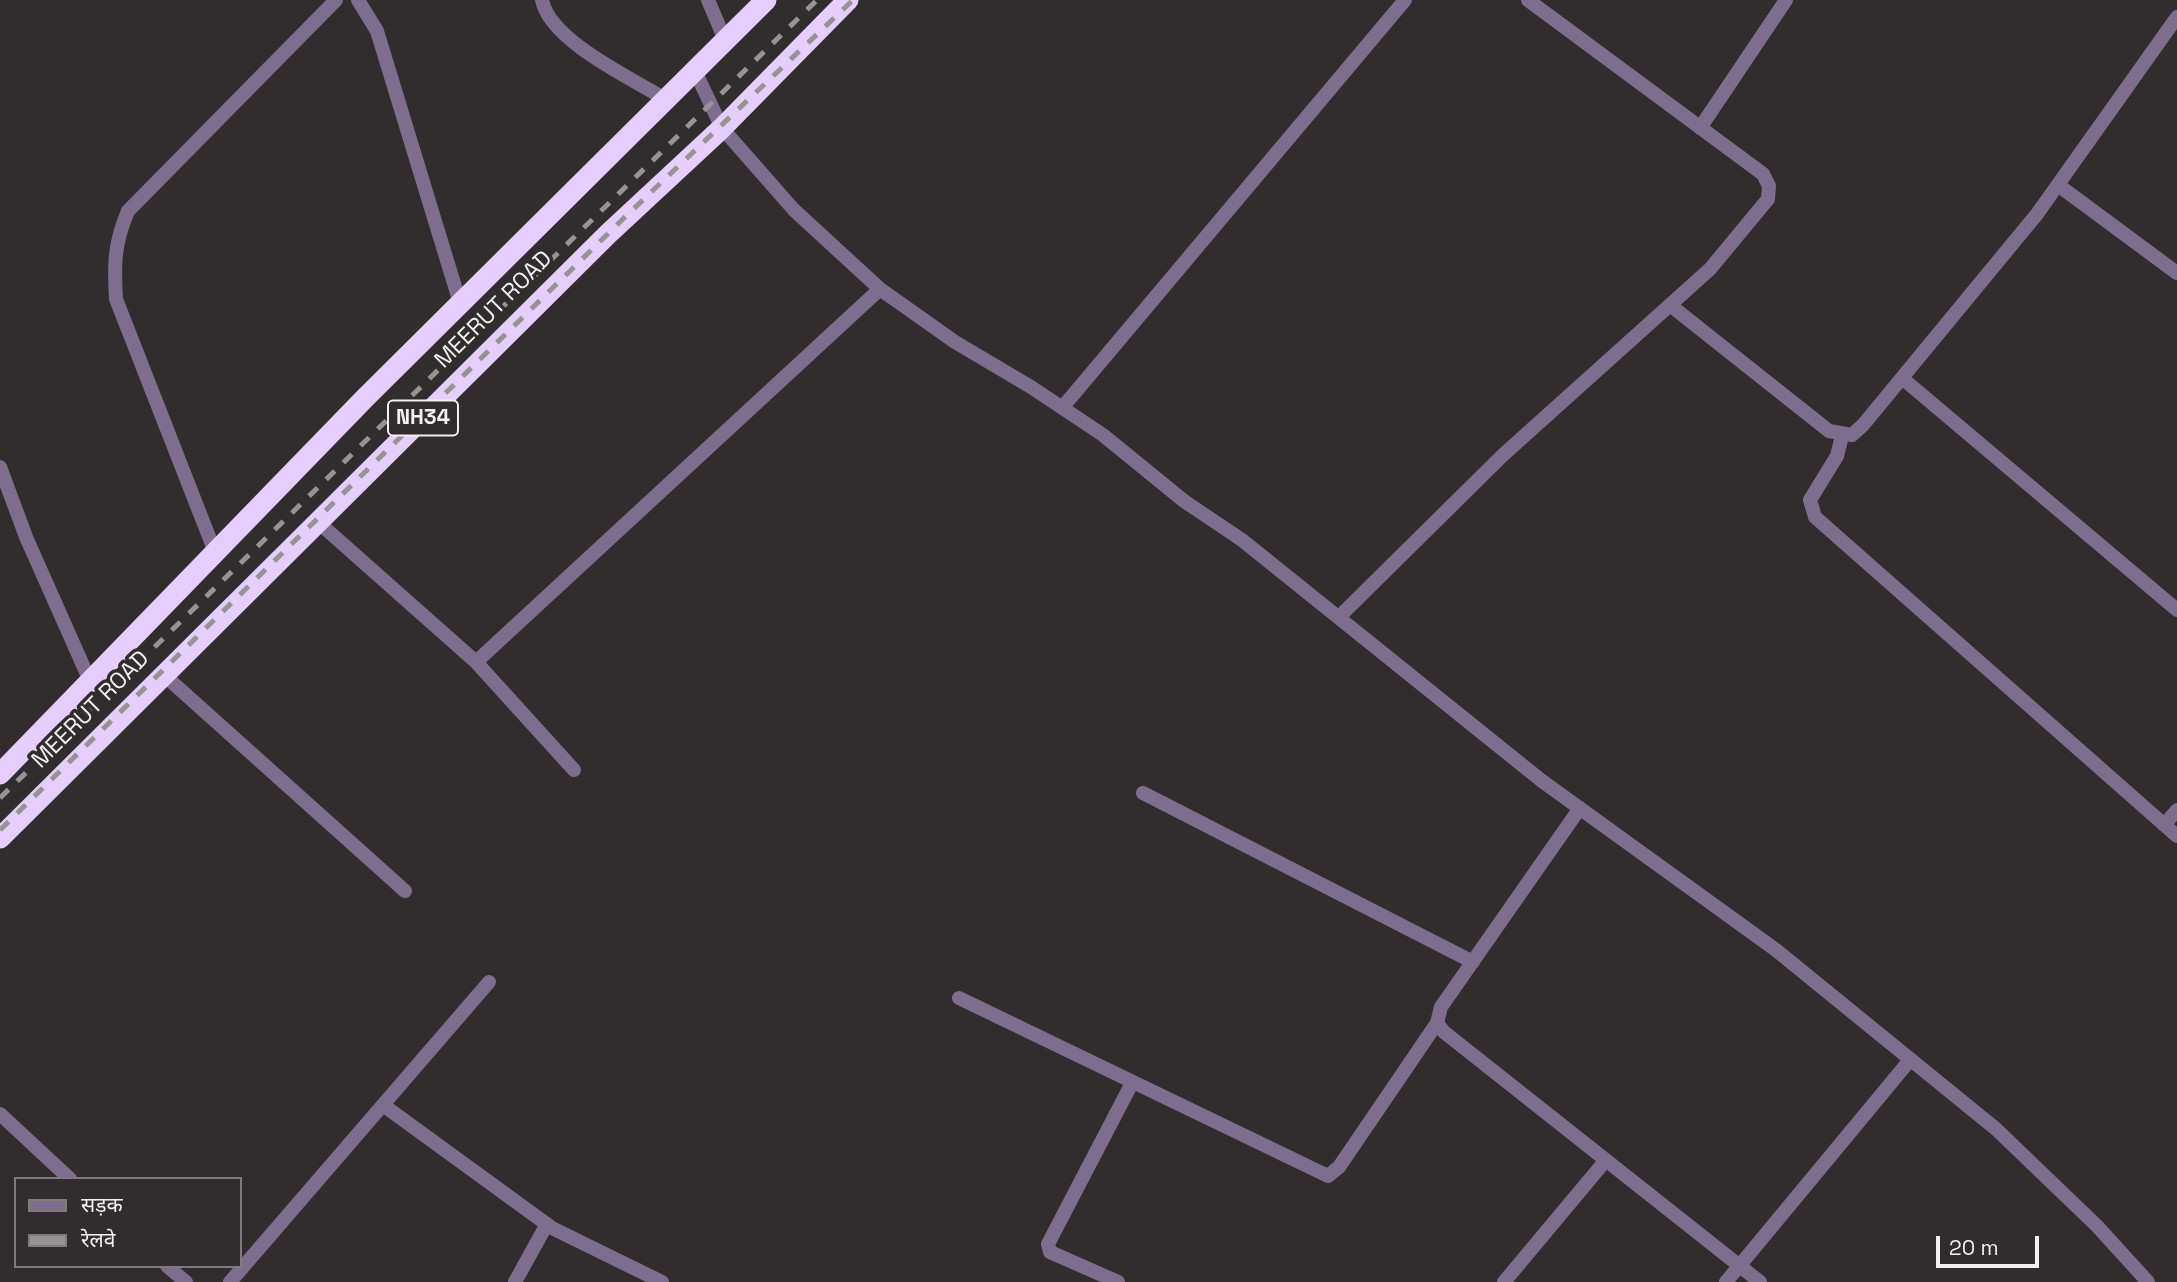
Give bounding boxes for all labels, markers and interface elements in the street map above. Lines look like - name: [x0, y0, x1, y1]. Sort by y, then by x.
- street label: MEERUT ROAD: [430, 246, 558, 374]
- road number: NH34: [388, 400, 458, 436]
- street label: MEERUT ROAD: [27, 646, 155, 774]
- legend: [14, 1177, 242, 1268]
- text: सड़क: [81, 1191, 123, 1218]
- scale bar: [1939, 1222, 2042, 1266]
- text: रेलवे: [81, 1226, 116, 1253]
- text: 20 m: [1949, 1234, 1999, 1261]

